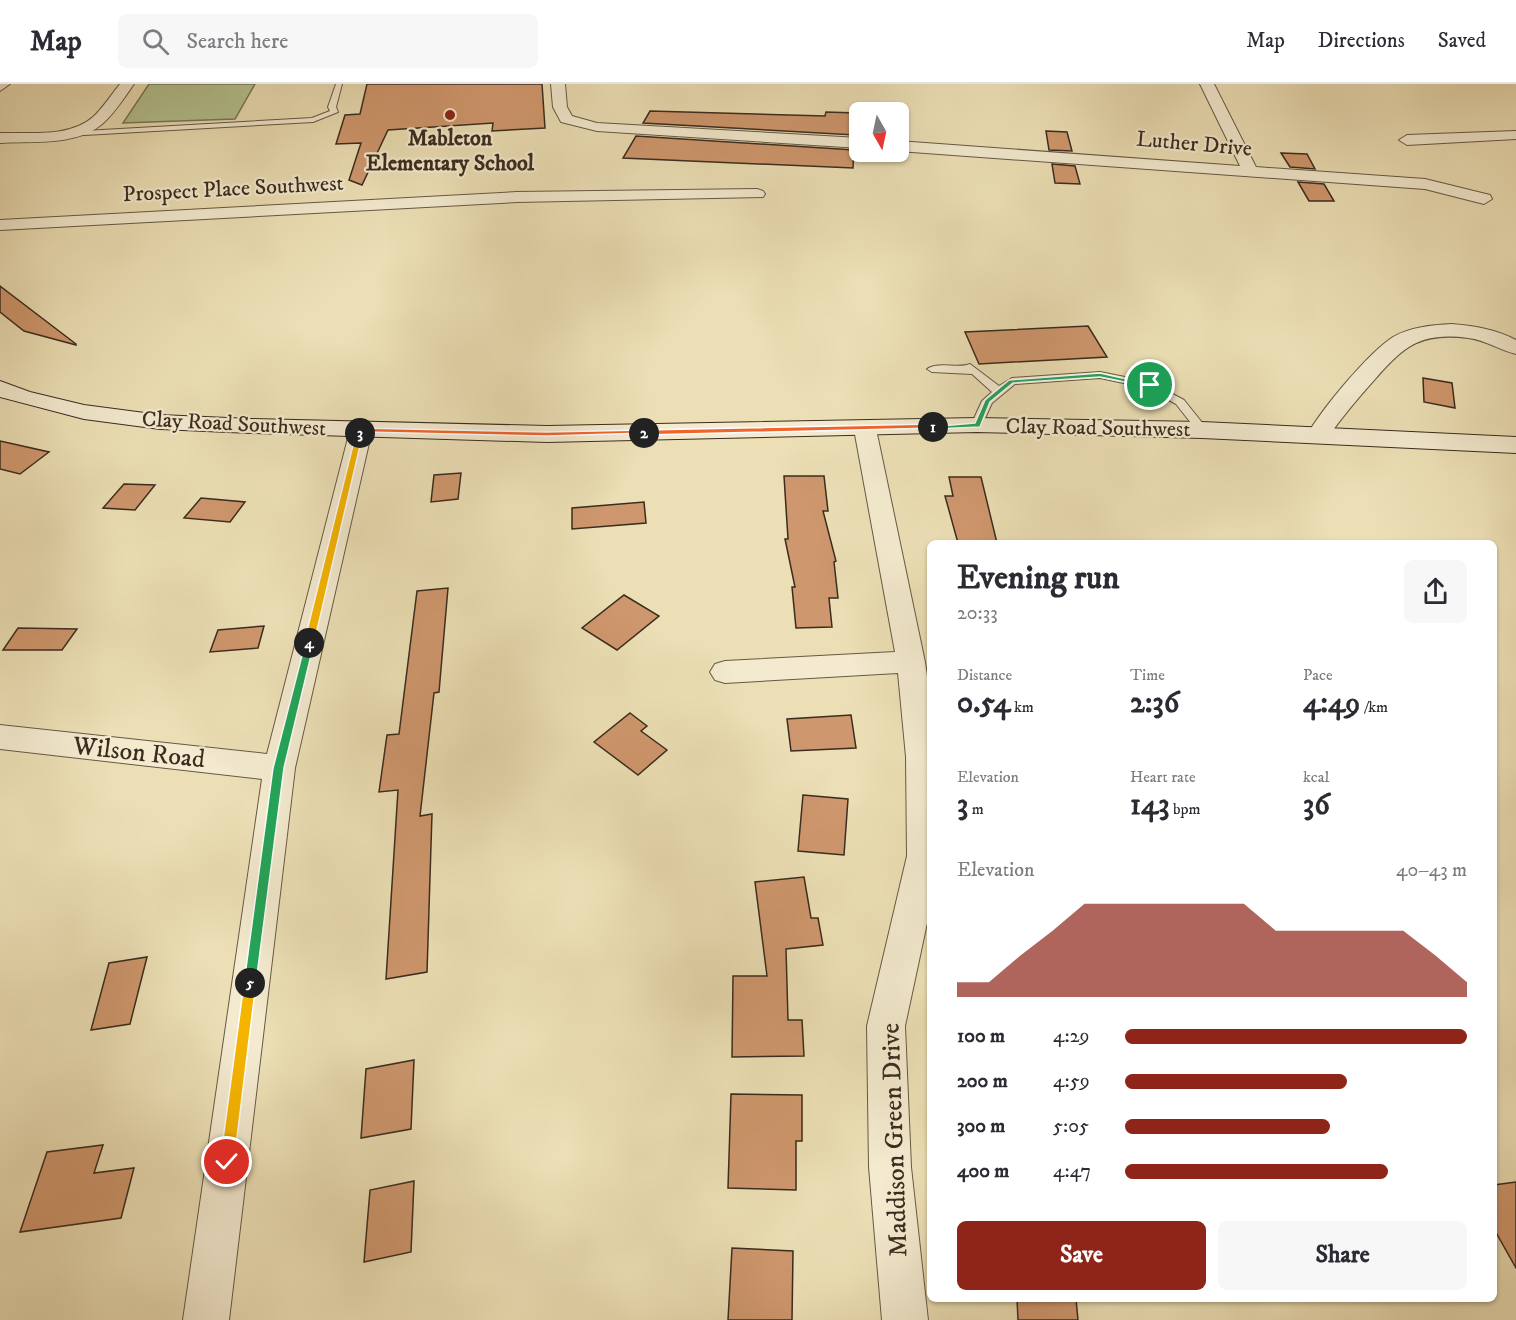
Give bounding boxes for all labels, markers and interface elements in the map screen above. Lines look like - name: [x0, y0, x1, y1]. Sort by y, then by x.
- search box: [118, 14, 538, 68]
- text: Map: [30, 24, 82, 59]
- icon: search: [139, 25, 172, 58]
- text: Search here: [187, 28, 288, 55]
- text: Map: [1246, 28, 1285, 54]
- text: Directions: [1318, 28, 1405, 54]
- text: Saved: [1438, 28, 1486, 54]
- north arrow: [849, 102, 909, 162]
- map controls: [849, 102, 909, 162]
- marker: Mableton Elementary School: [443, 108, 457, 122]
- place label: Mableton Elementary School: [366, 125, 535, 177]
- street label: Luther Drive: [1135, 125, 1253, 163]
- street label: Prospect Place Southwest: [122, 170, 344, 208]
- pin: [1124, 359, 1175, 410]
- icon: arrive: [1133, 368, 1166, 401]
- street label: Clay Road Southwest: [141, 406, 327, 442]
- pin: 1: [918, 412, 948, 442]
- street label: Clay Road Southwest: [1005, 413, 1191, 443]
- text: 1: [930, 417, 936, 437]
- pin: 3: [345, 418, 375, 448]
- pin: 2: [629, 418, 659, 448]
- text: 3: [357, 423, 363, 443]
- text: 2: [640, 423, 648, 443]
- text: Evening run: [957, 558, 1119, 599]
- button: share: [1404, 560, 1467, 623]
- text: 20:33: [957, 601, 998, 626]
- pin: 4: [294, 628, 324, 658]
- text: 4: [304, 633, 314, 653]
- text: Distance: [957, 665, 1012, 685]
- text: Time: [1130, 665, 1165, 685]
- text: Pace: [1303, 665, 1333, 685]
- text: 0.54: [957, 685, 1010, 722]
- text: 2:36: [1130, 685, 1179, 722]
- text: 4:49: [1303, 685, 1360, 722]
- text: km: [1010, 697, 1034, 717]
- text: /km: [1360, 697, 1388, 717]
- street label: Wilson Road: [70, 730, 207, 776]
- text: Elevation: [957, 767, 1019, 787]
- text: Heart rate: [1130, 767, 1196, 787]
- text: kcal: [1303, 767, 1329, 787]
- text: 3: [957, 787, 968, 824]
- text: 143: [1130, 787, 1169, 824]
- text: 36: [1303, 787, 1330, 824]
- text: m: [968, 799, 984, 819]
- text: bpm: [1169, 799, 1200, 819]
- text: Elevation: [957, 858, 1034, 883]
- text: 40–43 m: [1396, 858, 1467, 883]
- pin: 5: [235, 968, 265, 998]
- text: 5: [246, 973, 254, 993]
- street label: Maddison Green Drive: [874, 1022, 916, 1258]
- text: 100 m: [957, 1024, 1005, 1049]
- text: 4:29: [1053, 1024, 1090, 1049]
- text: 200 m: [957, 1069, 1008, 1094]
- text: 4:59: [1053, 1069, 1090, 1094]
- text: 300 m: [957, 1114, 1005, 1139]
- text: 5:05: [1053, 1114, 1089, 1139]
- pin: [201, 1136, 252, 1187]
- icon: check: [210, 1145, 243, 1178]
- text: 400 m: [957, 1159, 1009, 1184]
- text: 4:47: [1053, 1159, 1091, 1184]
- button: Save: [957, 1221, 1206, 1290]
- button: Share: [1218, 1221, 1467, 1290]

